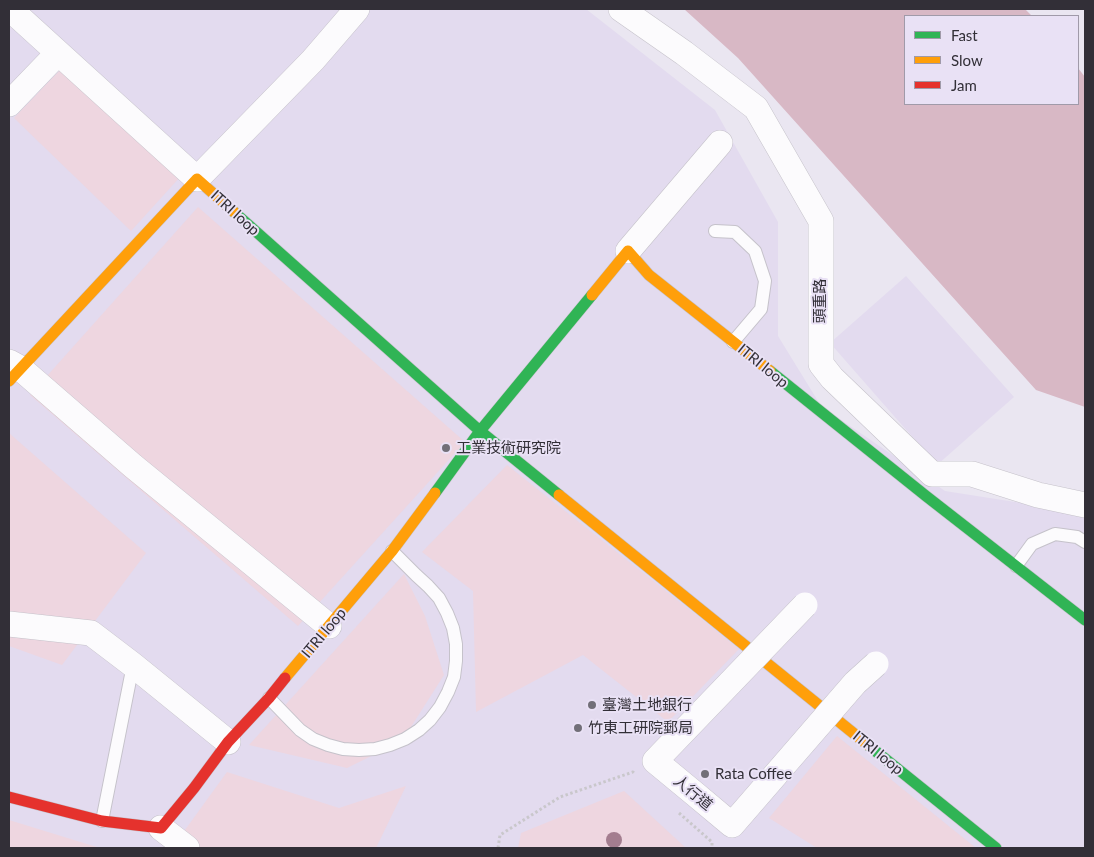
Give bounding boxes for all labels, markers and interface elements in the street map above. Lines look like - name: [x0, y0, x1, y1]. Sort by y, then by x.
- legend: [904, 15, 1079, 105]
- text: Fast: [951, 26, 978, 44]
- text: Slow: [951, 51, 983, 69]
- text: Jam: [951, 76, 977, 94]
- street label: ITRI loop: [207, 186, 263, 240]
- street label: 頭重路: [811, 279, 829, 323]
- street label: ITRI loop: [734, 340, 792, 392]
- place label: 工業技術研究院: [456, 439, 561, 457]
- marker: 工業技術研究院: [440, 442, 452, 454]
- street label: ITRI loop: [298, 604, 350, 662]
- place label: 臺灣土地銀行: [602, 696, 692, 714]
- marker: 臺灣土地銀行: [586, 699, 598, 711]
- place label: 竹東工研院郵局: [588, 719, 693, 737]
- marker: 竹東工研院郵局: [572, 722, 584, 734]
- street label: ITRI loop: [849, 727, 907, 779]
- place label: Rata Coffee: [715, 765, 792, 783]
- marker: Rata Coffee: [699, 768, 711, 780]
- street label: 人行道: [670, 772, 716, 814]

